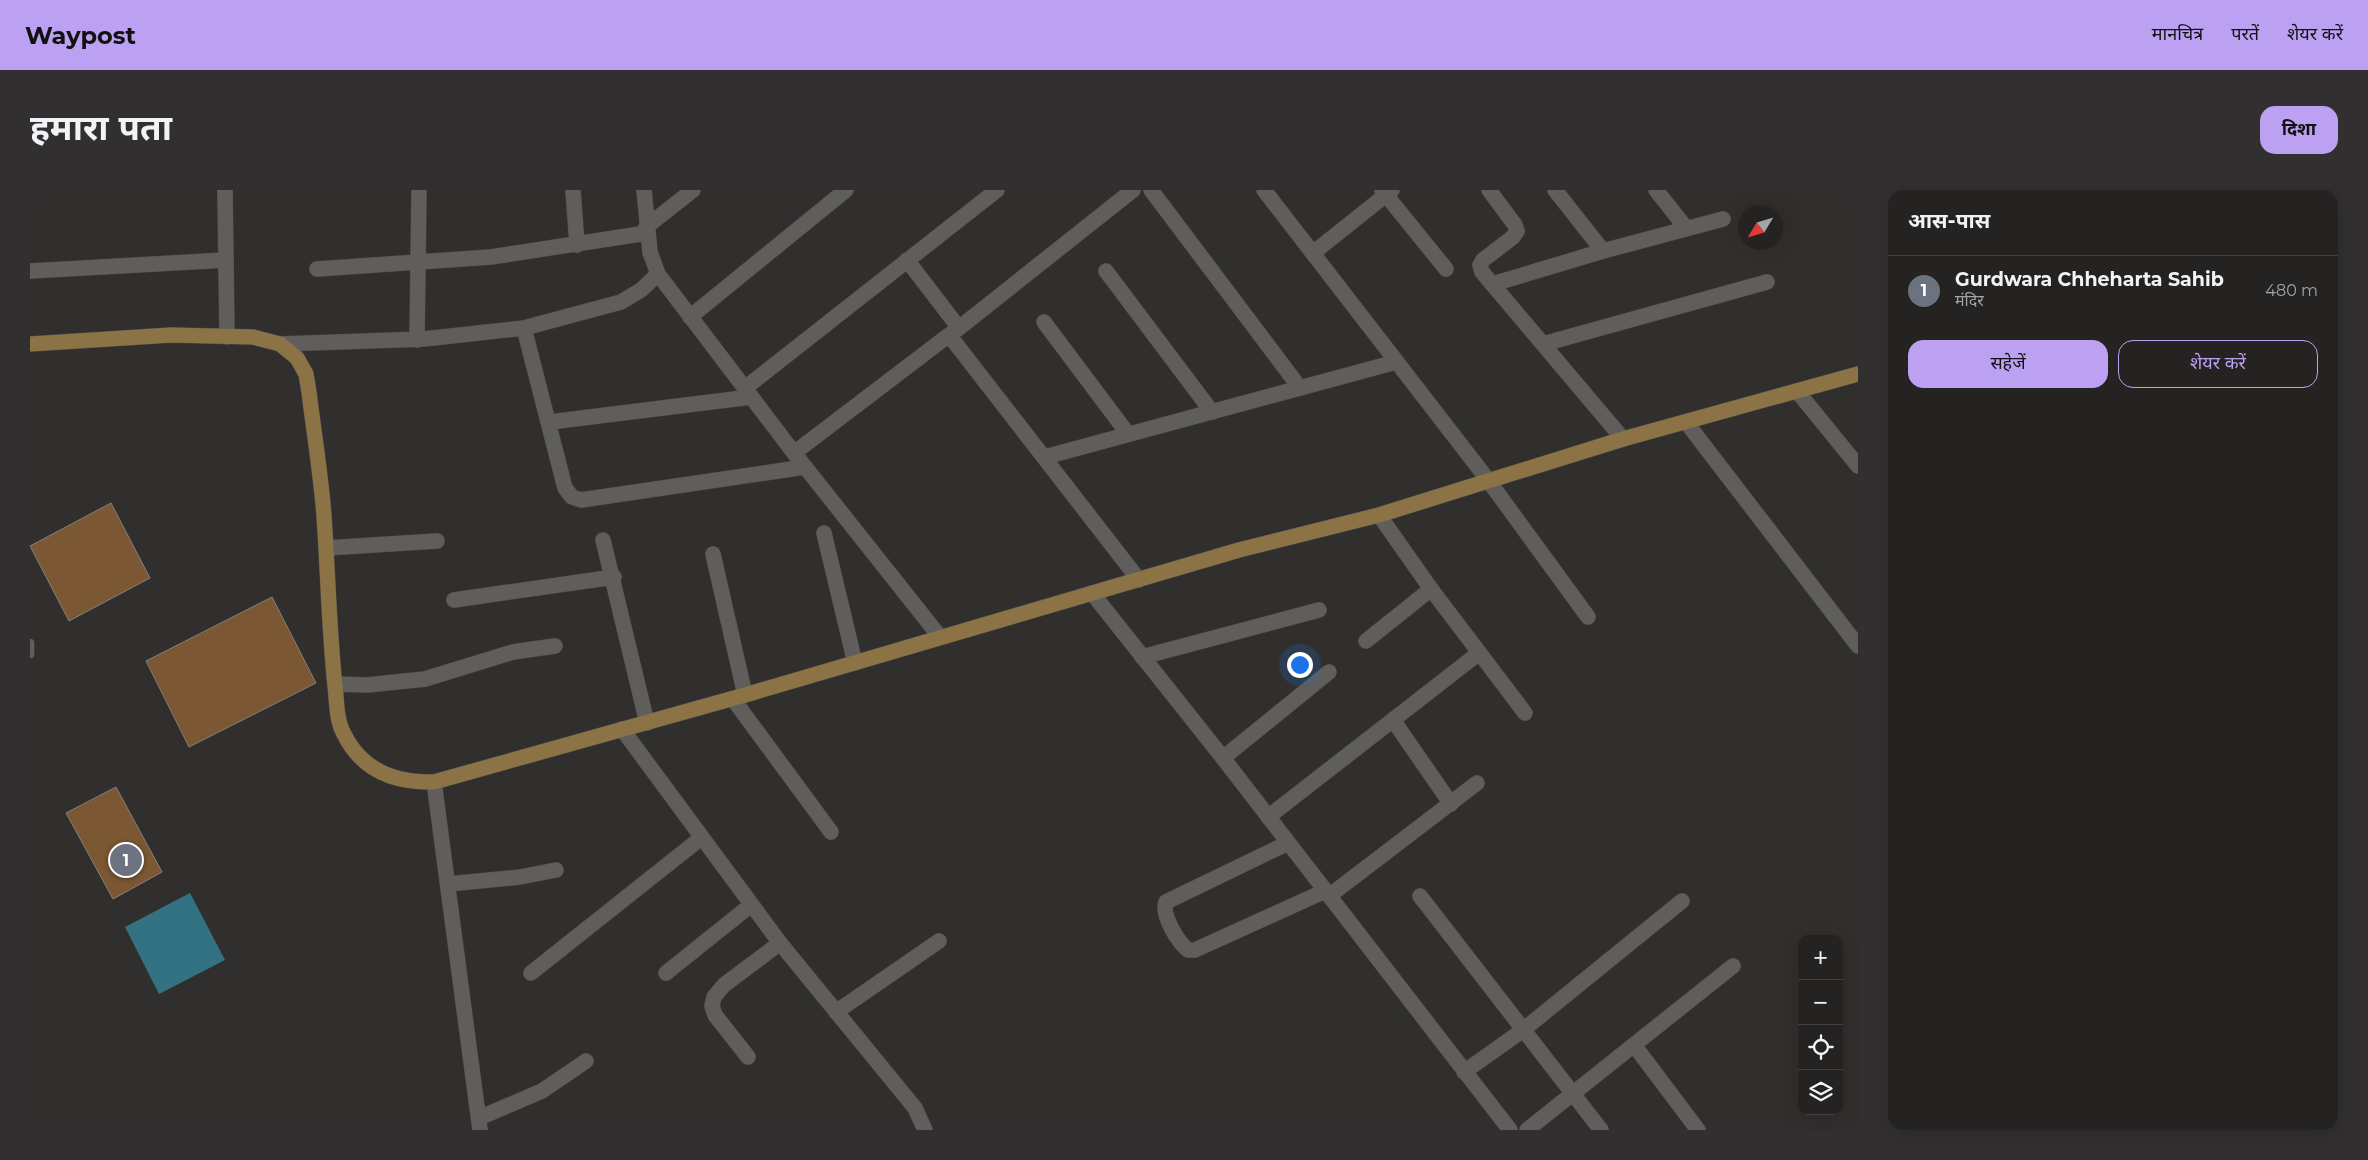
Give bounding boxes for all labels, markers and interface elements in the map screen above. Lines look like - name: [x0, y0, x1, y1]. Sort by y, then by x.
- text: Waypost: [25, 21, 136, 50]
- text: मानचित्र: [2152, 23, 2203, 45]
- text: परतें: [2231, 23, 2259, 45]
- text: शेयर करें: [2287, 23, 2343, 45]
- text: हमारा पता: [30, 106, 172, 149]
- button: दिशा: [2260, 106, 2338, 154]
- north arrow: [1738, 205, 1783, 250]
- text: आस-पास: [1908, 208, 1990, 233]
- text: Gurdwara Chheharta Sahib: [1955, 268, 2224, 291]
- text: 1: [1921, 281, 1927, 300]
- text: 480 m: [2265, 281, 2318, 300]
- text: मंदिर: [1955, 291, 1984, 310]
- button: सहेजें: [1908, 340, 2108, 388]
- button: शेयर करें: [2118, 340, 2318, 388]
- your location: [1287, 652, 1313, 678]
- pin: 1: [110, 841, 142, 879]
- map controls: [1798, 935, 1843, 1115]
- button: +: [1798, 935, 1843, 980]
- button: −: [1798, 980, 1843, 1025]
- button: locate: [1798, 1025, 1843, 1070]
- button: layers: [1798, 1070, 1843, 1115]

